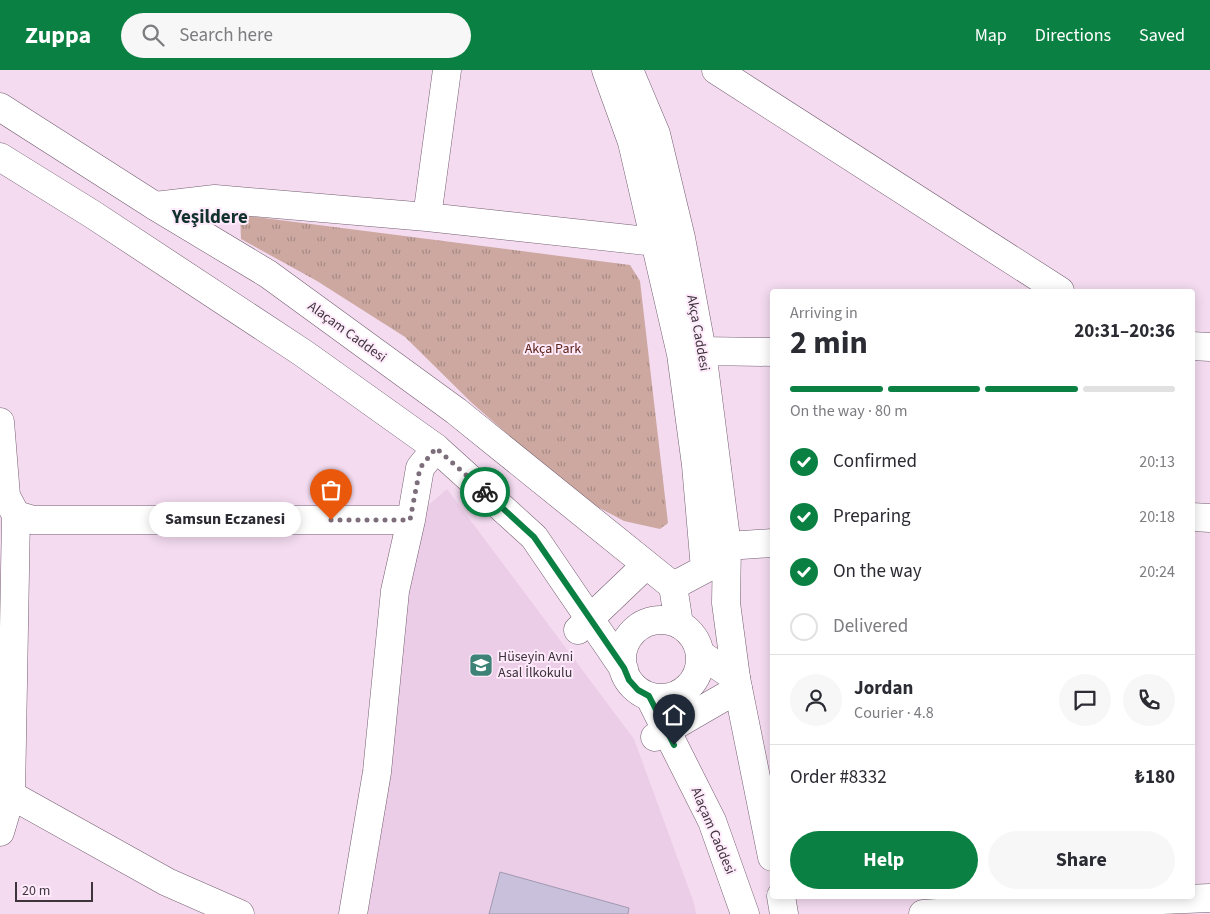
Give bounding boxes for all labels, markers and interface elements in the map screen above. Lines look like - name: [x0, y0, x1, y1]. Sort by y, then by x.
- search box: [121, 13, 471, 58]
- text: Zuppa: [25, 18, 91, 53]
- icon: search: [139, 21, 167, 49]
- text: Search here: [179, 22, 273, 49]
- text: Map: [975, 23, 1007, 48]
- text: Directions: [1035, 23, 1111, 48]
- text: Saved: [1139, 23, 1185, 48]
- district label: Yeşildere: [171, 204, 248, 231]
- street label: Akça Caddesi: [681, 293, 715, 373]
- street label: Alaçam Caddesi: [304, 297, 390, 367]
- text: Arriving in: [790, 302, 858, 324]
- text: 20:31–20:36: [1074, 318, 1175, 345]
- text: 2 min: [790, 320, 868, 366]
- park label: Akça Park: [525, 339, 581, 359]
- text: On the way · 80 m: [790, 400, 907, 422]
- icon: check: [790, 448, 818, 476]
- text: Confirmed: [833, 448, 917, 475]
- text: 20:13: [1139, 451, 1175, 473]
- courier: [460, 467, 510, 517]
- pin: [310, 469, 352, 520]
- icon: bag: [317, 476, 345, 504]
- icon: bike: [471, 478, 499, 506]
- callout: Samsun Eczanesi: [148, 502, 301, 538]
- icon: check: [790, 503, 818, 531]
- text: Preparing: [833, 503, 911, 530]
- text: 20:18: [1139, 506, 1175, 528]
- text: Samsun Eczanesi: [165, 508, 285, 530]
- icon: check: [790, 558, 818, 586]
- text: On the way: [833, 558, 922, 585]
- text: 20:24: [1139, 561, 1175, 583]
- text: Delivered: [833, 613, 908, 640]
- place label: Hüseyin Avni Asal İlkokulu: [498, 647, 573, 683]
- school or university icon: Hüseyin Avni Asal İlkokulu: [468, 652, 494, 678]
- button: person: [790, 674, 842, 726]
- button: chat: [1059, 674, 1111, 726]
- button: phone: [1123, 674, 1175, 726]
- text: Jordan: [854, 675, 913, 702]
- pin: [653, 694, 695, 745]
- icon: home: [660, 701, 688, 729]
- text: Courier · 4.8: [854, 702, 934, 724]
- text: Order #8332: [790, 764, 887, 791]
- text: ₺180: [1135, 764, 1175, 791]
- street label: Alaçam Caddesi: [686, 784, 740, 878]
- button: Help: [790, 831, 978, 889]
- button: Share: [988, 831, 1175, 889]
- scale bar: [15, 879, 92, 902]
- text: 20 m: [22, 881, 50, 901]

